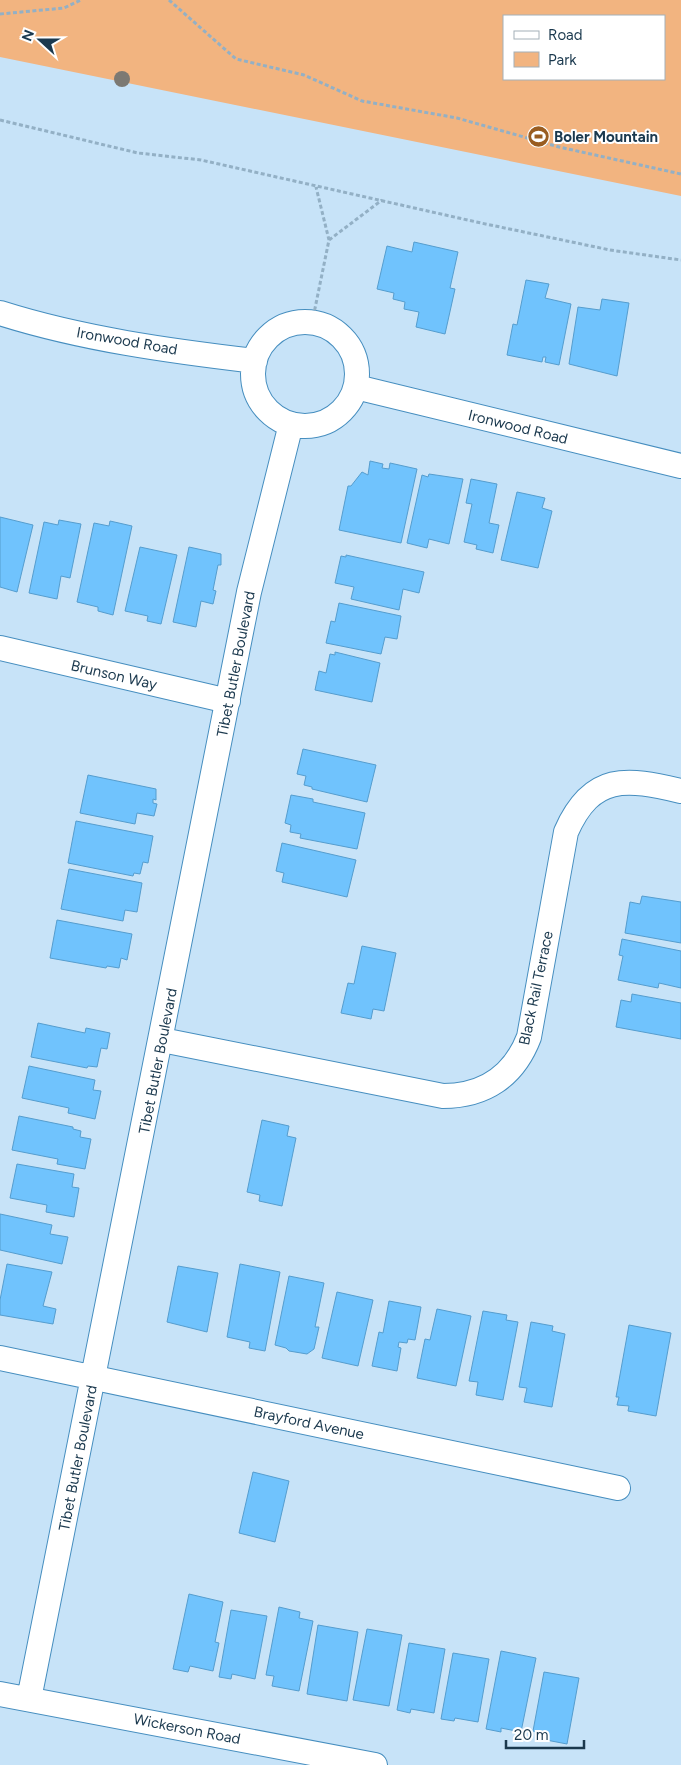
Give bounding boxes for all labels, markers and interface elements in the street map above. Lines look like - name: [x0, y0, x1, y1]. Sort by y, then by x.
- north arrow: [15, 15, 65, 65]
- legend: [503, 15, 666, 80]
- text: Road: [548, 26, 583, 44]
- text: N: [18, 27, 38, 44]
- text: Park: [548, 51, 577, 69]
- sports icon: Boler Mountain: [526, 125, 550, 149]
- place label: Boler Mountain: [554, 128, 658, 146]
- street label: Ironwood Road: [75, 323, 179, 359]
- street label: Ironwood Road: [466, 406, 570, 448]
- street label: Tibet Butler Boulevard: [213, 590, 259, 738]
- street label: Brunson Way: [69, 656, 159, 694]
- street label: Black Rail Terrace: [515, 929, 557, 1047]
- street label: Tibet Butler Boulevard: [135, 987, 181, 1135]
- street label: Tibet Butler Boulevard: [55, 1384, 101, 1532]
- street label: Brayford Avenue: [252, 1403, 366, 1443]
- street label: Wickerson Road: [132, 1710, 242, 1748]
- scale bar: [506, 1718, 584, 1750]
- text: 20 m: [514, 1726, 548, 1744]

